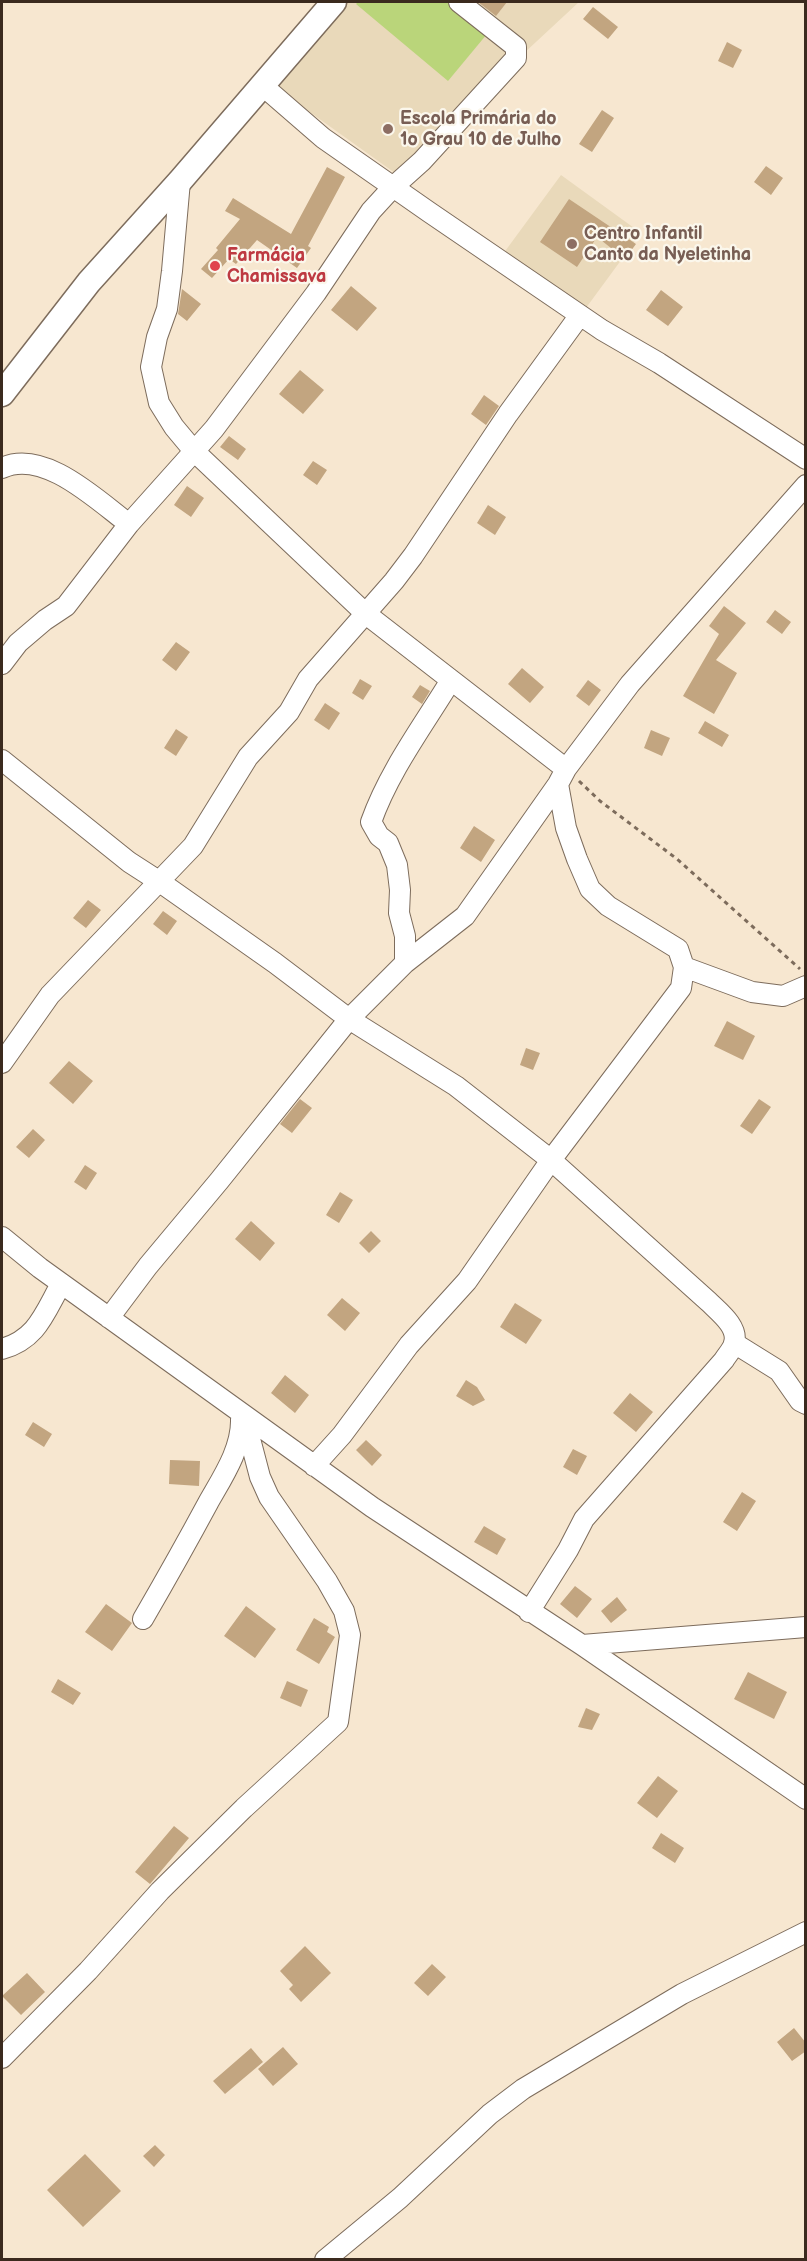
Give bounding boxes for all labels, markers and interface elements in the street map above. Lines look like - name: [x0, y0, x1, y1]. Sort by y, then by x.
- place label: Escola Primária do 1o Grau 10 de Julho: [400, 108, 561, 150]
- marker: Escola Primária do 1o Grau 10 de Julho: [381, 122, 395, 136]
- place label: Centro Infantil Canto da Nyeletinha: [584, 223, 751, 266]
- marker: Centro Infantil Canto da Nyeletinha: [565, 237, 579, 251]
- place label: Farmácia Chamissava: [227, 245, 326, 288]
- marker: Farmácia Chamissava: [208, 259, 222, 273]

